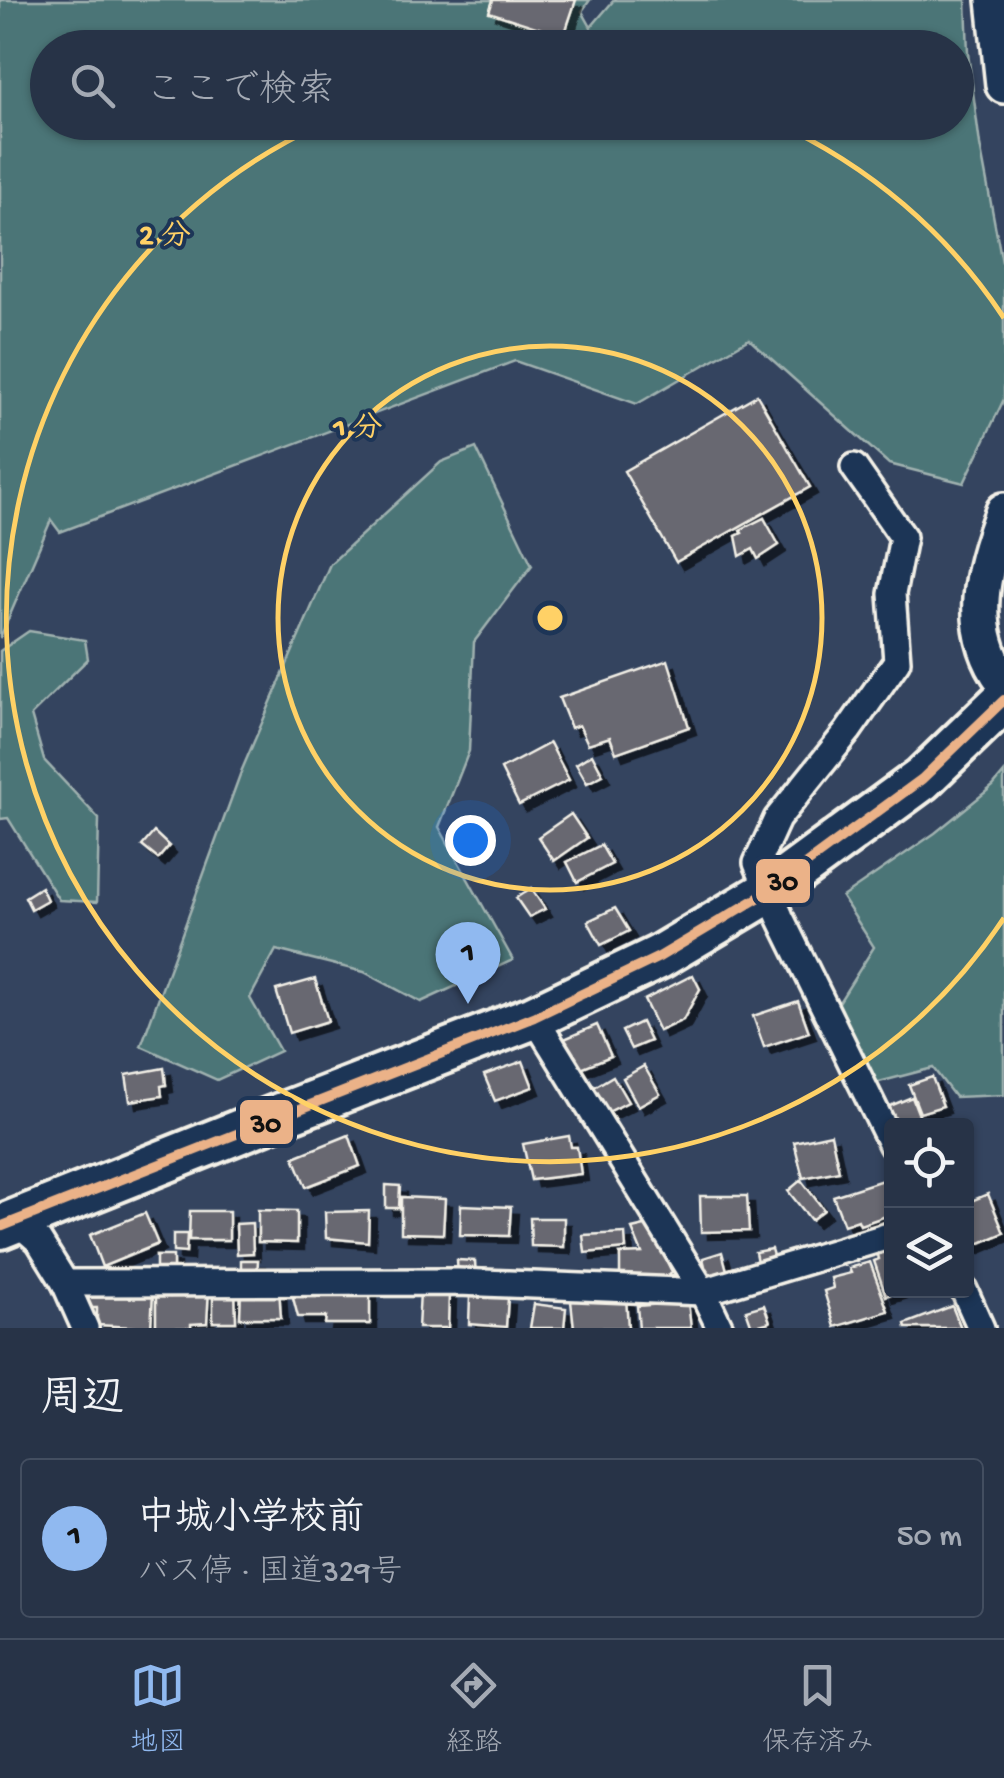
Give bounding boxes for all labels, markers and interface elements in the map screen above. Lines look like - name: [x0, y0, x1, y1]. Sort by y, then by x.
- search box: [30, 30, 974, 140]
- icon: search: [65, 58, 120, 113]
- text: ここで検索: [145, 71, 335, 115]
- text: 2 分: [139, 220, 191, 256]
- text: 1 分: [332, 412, 383, 448]
- centre of rings: [532, 600, 568, 636]
- your location: [445, 815, 496, 866]
- line badge: 30: [754, 857, 812, 905]
- text: 30: [767, 868, 798, 901]
- pin: 1: [436, 922, 500, 1004]
- line badge: 30: [238, 1098, 295, 1146]
- text: 30: [250, 1110, 281, 1143]
- map controls: [884, 1118, 974, 1298]
- button: locate: [884, 1118, 974, 1208]
- button: layers: [884, 1208, 974, 1298]
- text: 周辺: [40, 1377, 124, 1426]
- text: 中城小学校前: [137, 1499, 365, 1543]
- text: 1: [68, 1519, 81, 1557]
- text: 50 m: [897, 1519, 962, 1557]
- text: バス停 · 国道329号: [137, 1555, 403, 1593]
- tab: 地図: [130, 1658, 186, 1761]
- tab: 経路: [446, 1658, 502, 1761]
- tab: 保存済み: [762, 1658, 874, 1761]

